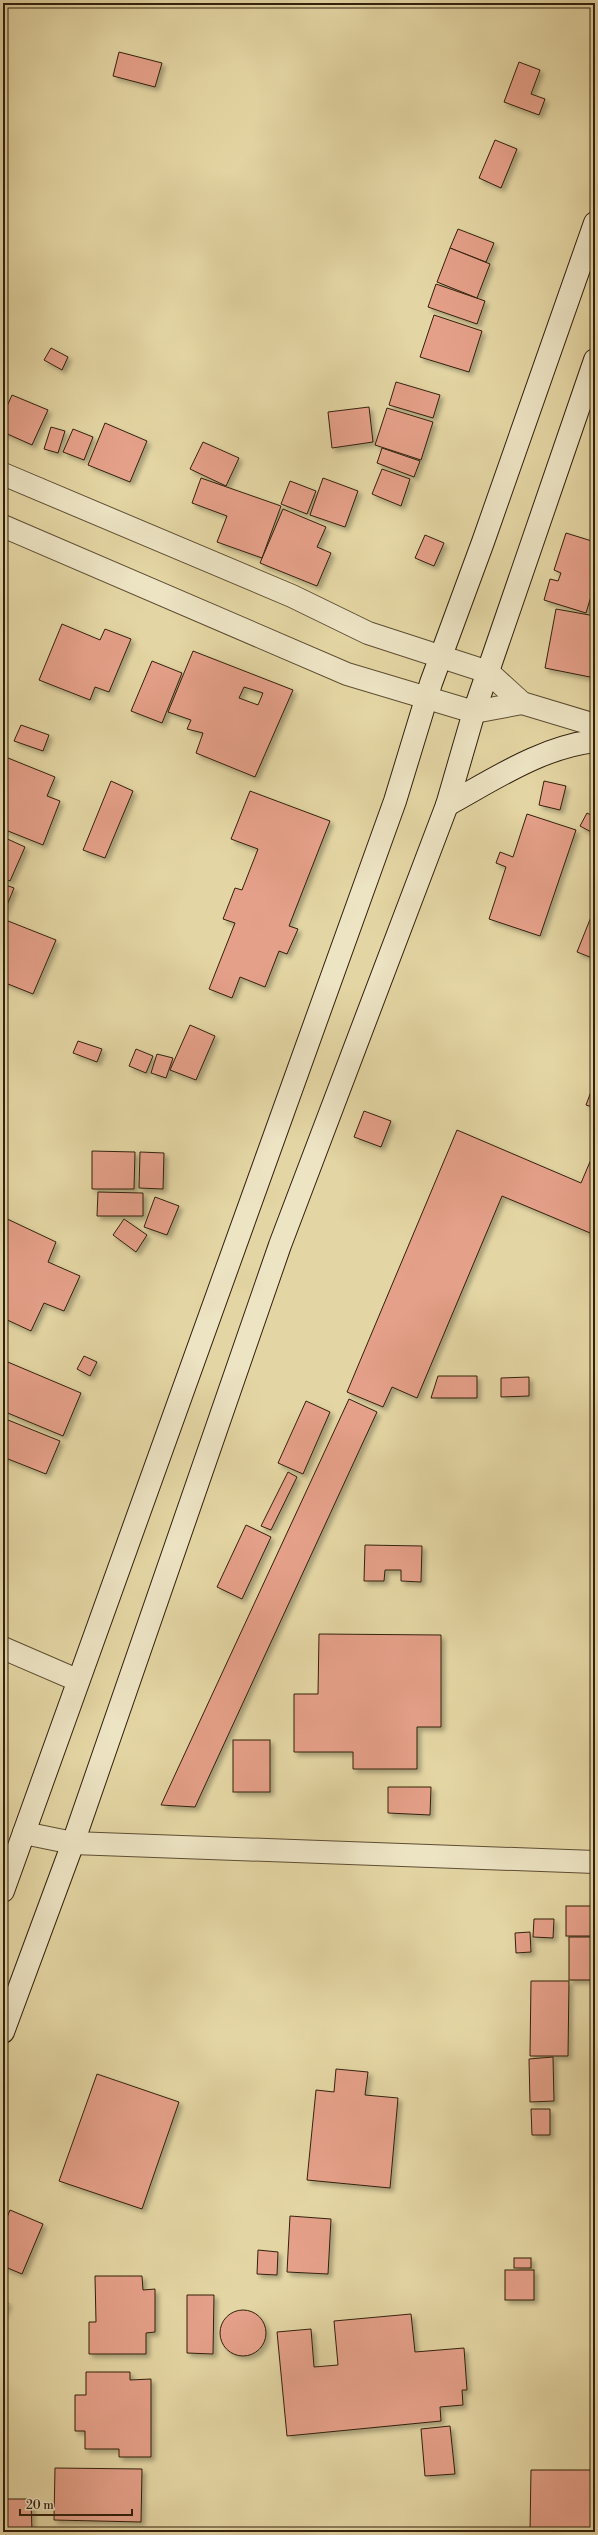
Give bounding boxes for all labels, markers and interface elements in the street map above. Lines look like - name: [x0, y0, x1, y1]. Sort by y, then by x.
- scale bar: [20, 2491, 132, 2517]
- text: 20 m: [26, 2498, 54, 2513]

